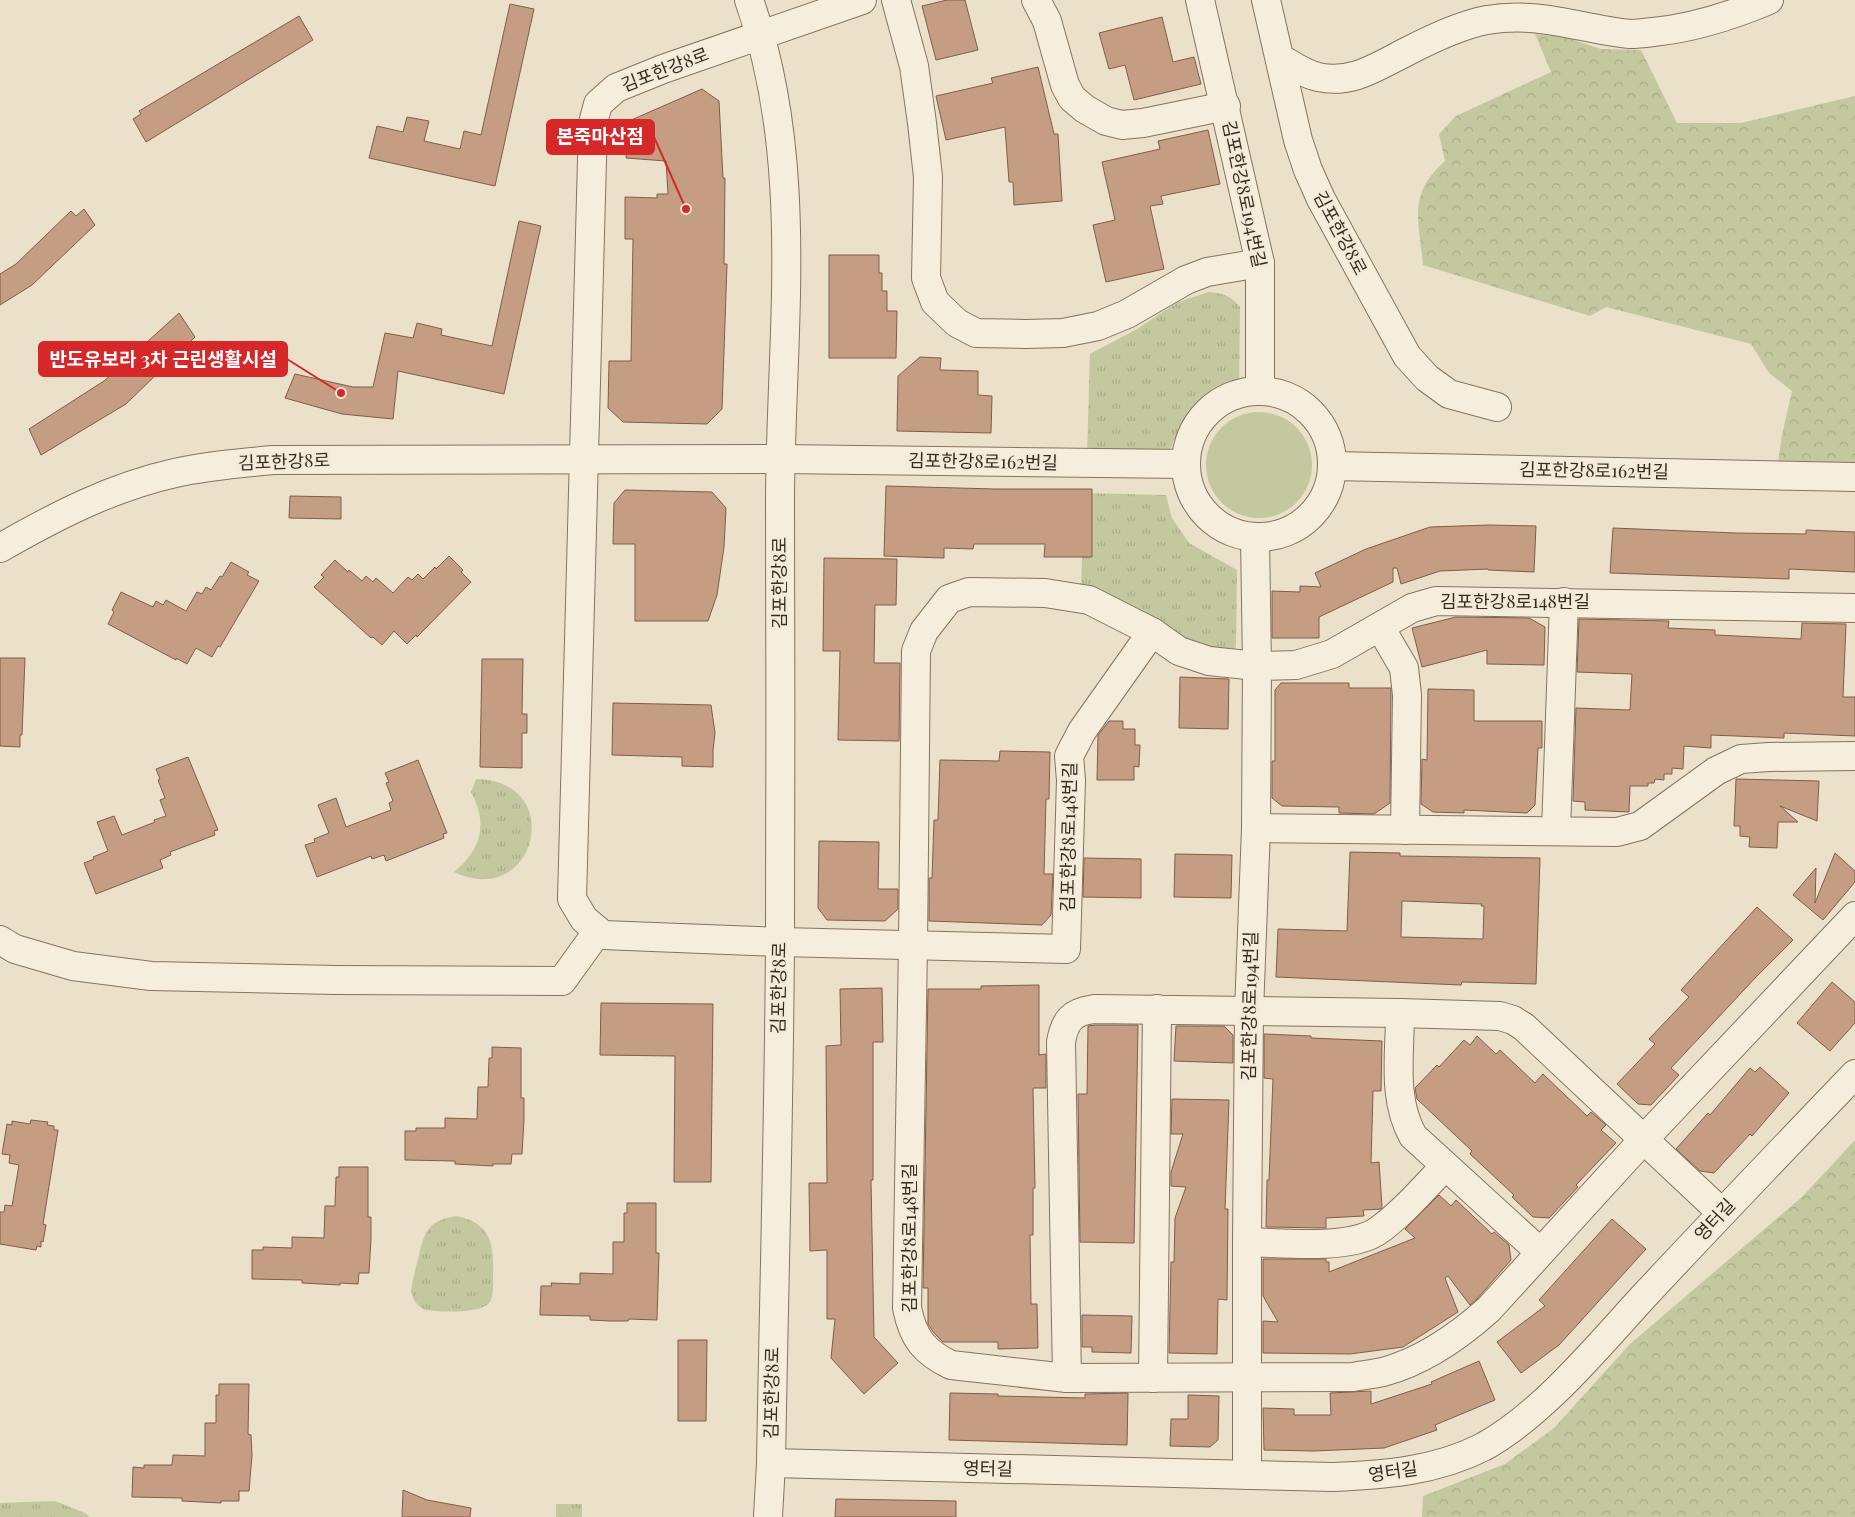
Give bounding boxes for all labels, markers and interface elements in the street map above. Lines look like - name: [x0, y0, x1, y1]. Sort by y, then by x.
- street label: 김포한강8로: [617, 41, 712, 97]
- street label: 김포한강8로194번길: [1218, 118, 1272, 270]
- callout: 본죽마산점: [547, 120, 654, 154]
- text: 본죽마산점: [556, 122, 644, 148]
- street label: 김포한강8로: [1309, 186, 1373, 279]
- callout: 반도유보라 3차 근린생활시설: [39, 342, 287, 376]
- text: 반도유보라 3차 근린생활시설: [49, 345, 277, 371]
- street label: 김포한강8로: [237, 447, 330, 475]
- street label: 김포한강8로162번길: [908, 448, 1058, 474]
- street label: 김포한강8로162번길: [1519, 457, 1669, 483]
- street label: 김포한강8로: [767, 537, 791, 629]
- street label: 김포한강8로148번길: [1440, 589, 1590, 613]
- street label: 김포한강8로148번길: [1055, 762, 1081, 912]
- street label: 김포한강8로194번길: [1236, 931, 1262, 1081]
- street label: 김포한강8로: [765, 942, 791, 1034]
- street label: 김포한강8로148번길: [897, 1163, 921, 1313]
- street label: 영터길: [1689, 1193, 1740, 1246]
- street label: 김포한강8로: [758, 1347, 784, 1439]
- street label: 영터길: [963, 1456, 1013, 1480]
- street label: 영터길: [1367, 1456, 1419, 1486]

